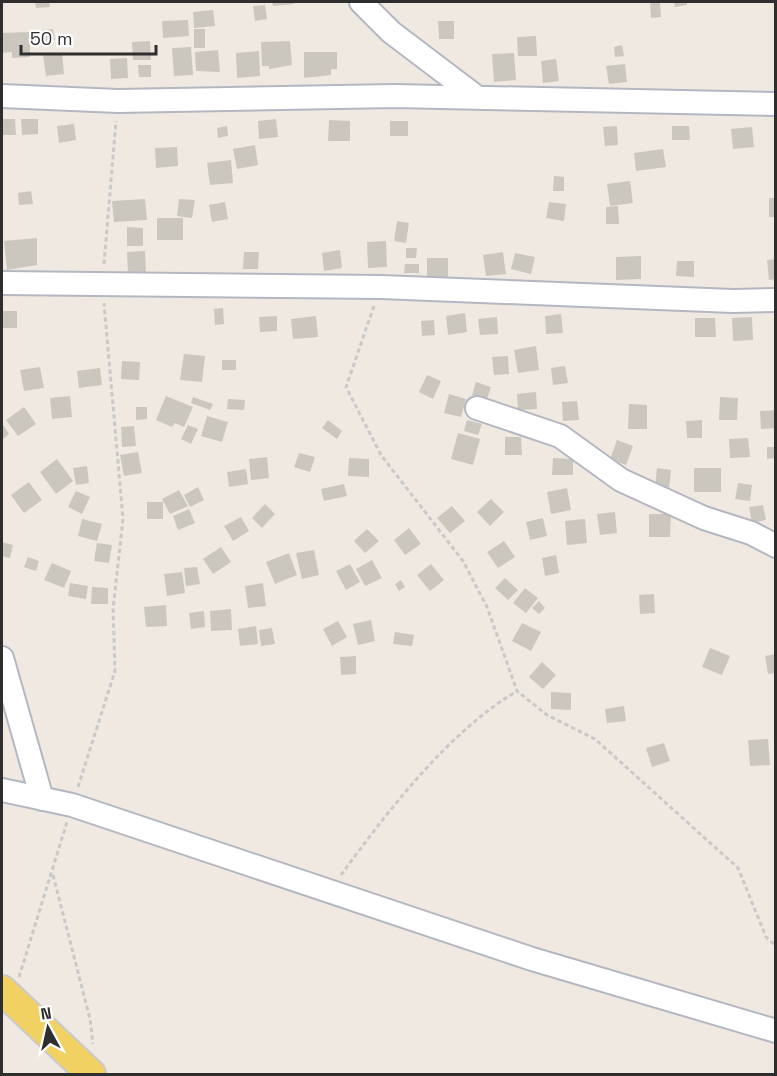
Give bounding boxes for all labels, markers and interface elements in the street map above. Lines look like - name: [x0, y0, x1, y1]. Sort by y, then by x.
- scale bar: [21, 18, 156, 56]
- text: 50 m: [30, 27, 72, 50]
- north arrow: [18, 998, 78, 1058]
- text: N: [39, 1002, 53, 1025]

